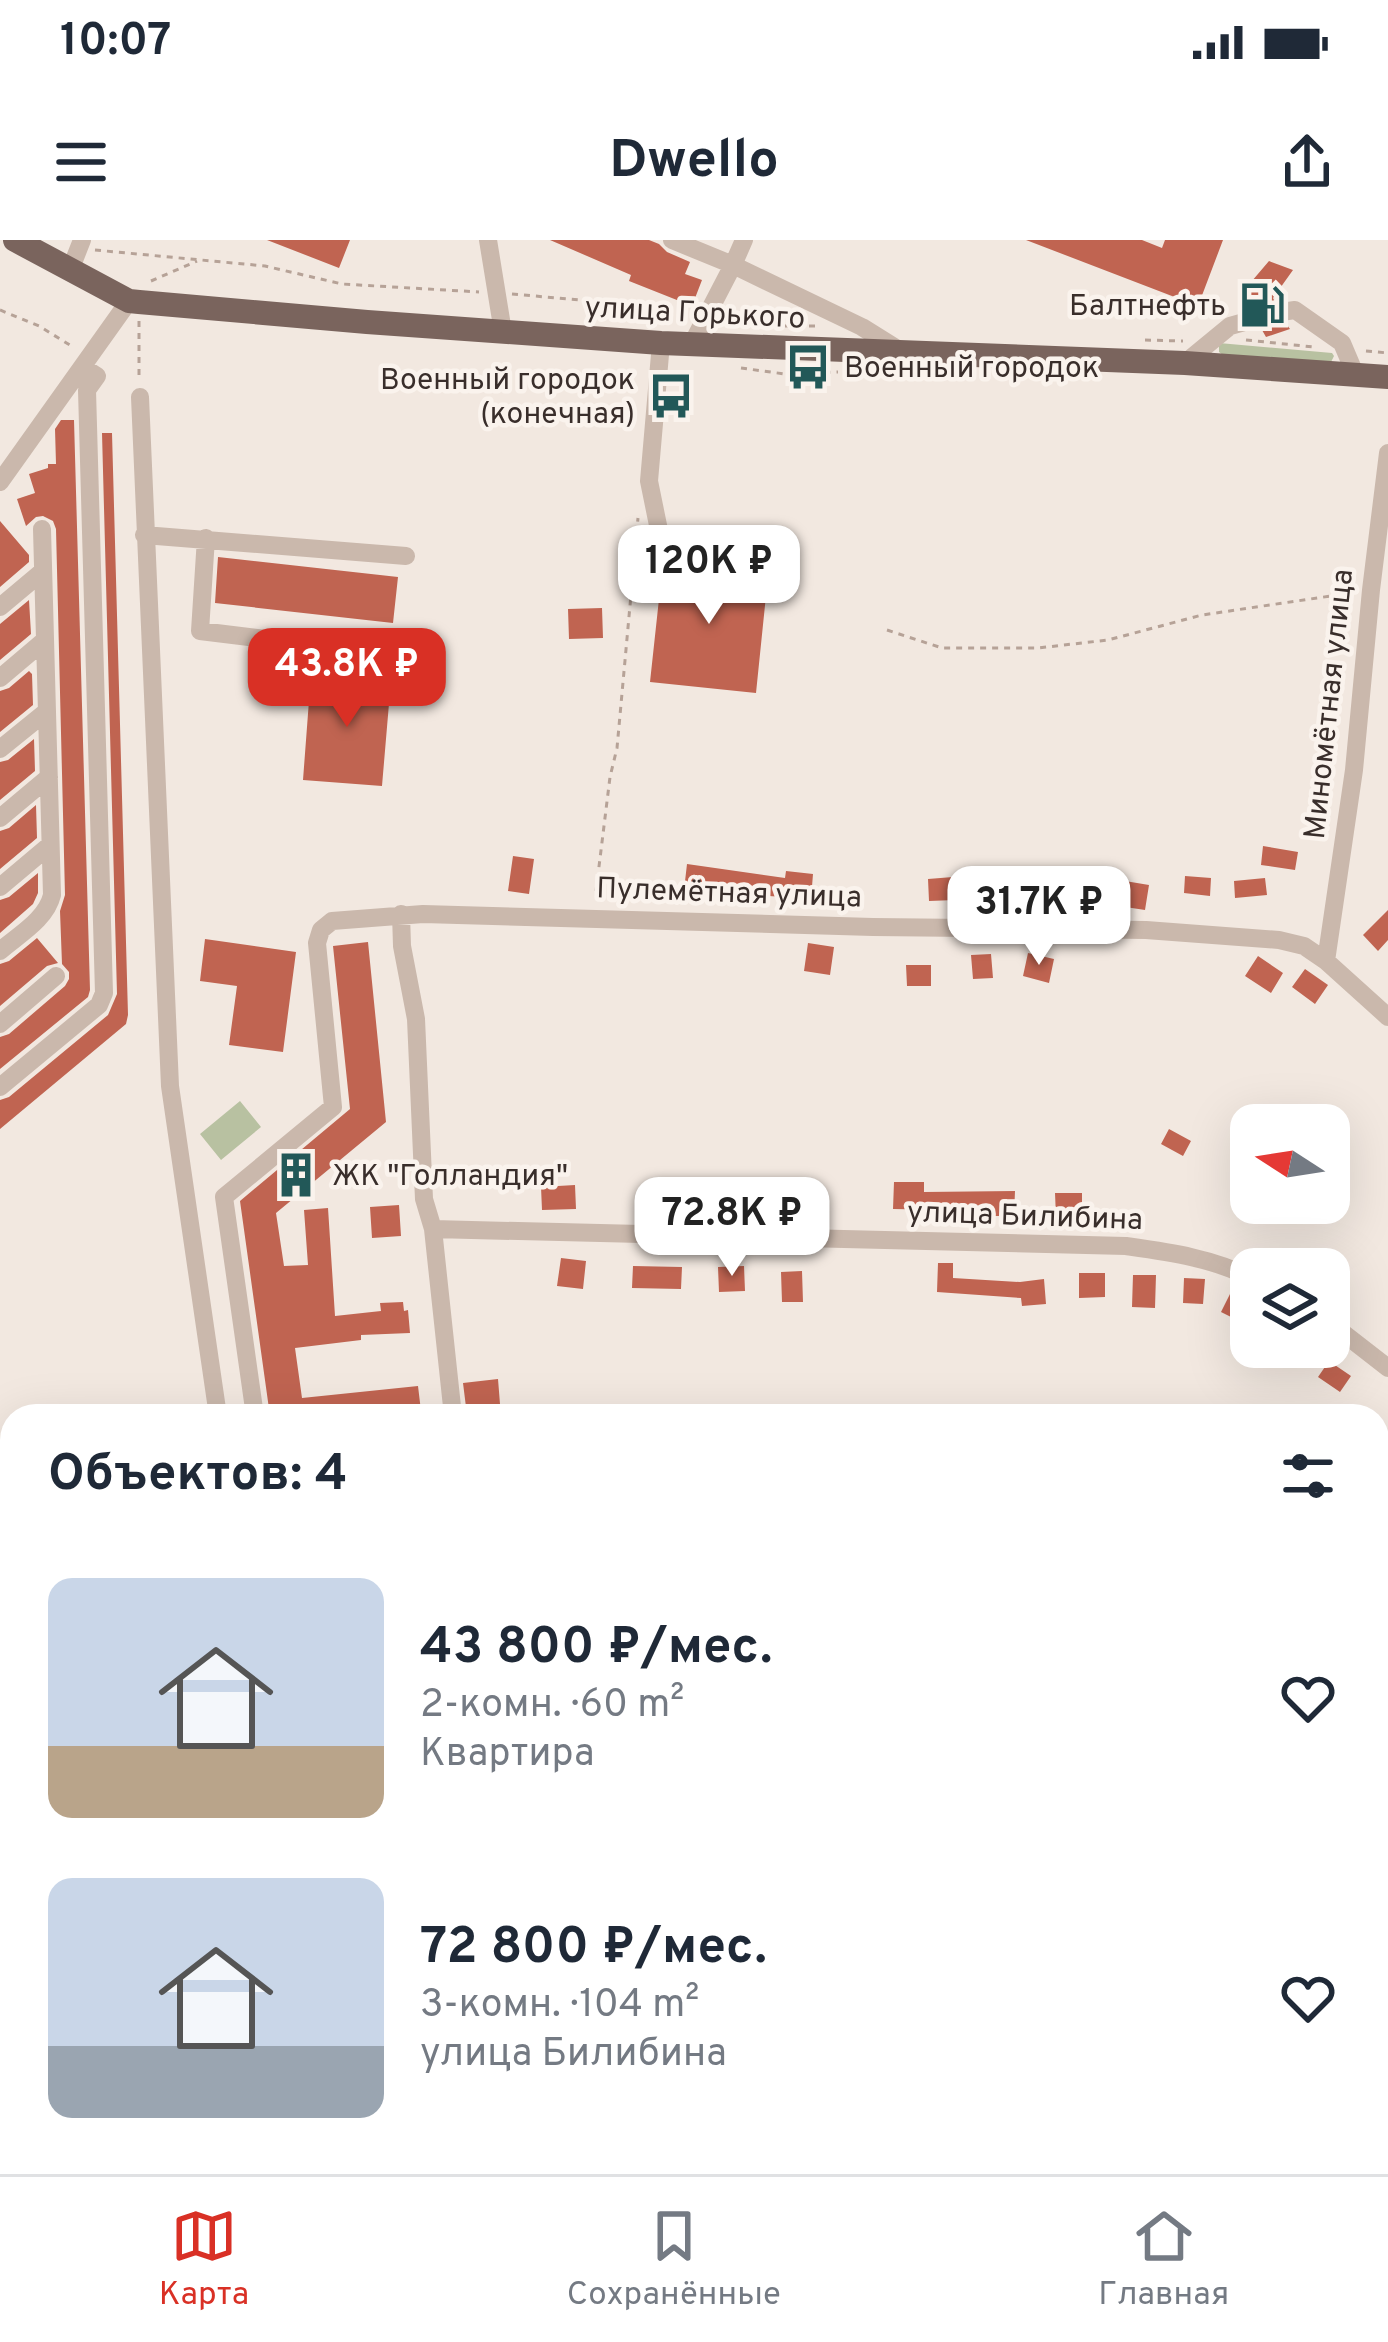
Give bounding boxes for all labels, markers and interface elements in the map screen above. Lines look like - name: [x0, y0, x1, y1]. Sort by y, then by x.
- text: 10:07: [60, 14, 171, 71]
- text: Dwello: [609, 128, 779, 197]
- icon: menu: [48, 129, 114, 195]
- icon: share: [1274, 129, 1340, 195]
- fuel station icon: Балтнефть: [1237, 280, 1287, 330]
- place label: Балтнефть: [1069, 289, 1226, 326]
- street label: улица Горького: [584, 290, 806, 339]
- bus stop icon: Военный городок: [783, 342, 833, 392]
- place label: Военный городок: [844, 351, 1099, 388]
- place label: Военный городок (конечная): [380, 363, 635, 434]
- bus stop icon: Военный городок (конечная): [646, 371, 696, 421]
- pin: 120K ₽: [611, 525, 807, 627]
- text: 120K ₽: [645, 539, 773, 588]
- street label: Миномётная улица: [1298, 567, 1363, 841]
- pin: 43.8K ₽: [236, 628, 458, 730]
- text: 43.8K ₽: [275, 642, 419, 691]
- pin: 31.7K ₽: [928, 866, 1150, 968]
- street label: Пулемётная улица: [595, 871, 862, 918]
- text: 31.7K ₽: [974, 880, 1104, 929]
- north arrow: [1230, 1104, 1350, 1224]
- map controls: [1230, 1104, 1350, 1368]
- building icon: ЖК "Голландия": [271, 1150, 321, 1200]
- place label: ЖК "Голландия": [332, 1159, 568, 1196]
- pin: 72.8K ₽: [621, 1177, 843, 1279]
- text: 72.8K ₽: [661, 1191, 803, 1240]
- street label: улица Билибина: [906, 1195, 1143, 1240]
- button: layers: [1230, 1248, 1350, 1368]
- icon: filters: [1275, 1443, 1341, 1509]
- text: Объектов: 4: [48, 1444, 348, 1509]
- text: 43 800 ₽/мес.: [420, 1617, 772, 1682]
- icon: home: [144, 1626, 288, 1770]
- icon: heart: [1275, 1665, 1341, 1731]
- text: 2-комн. · 60 m²: [420, 1682, 684, 1731]
- text: Квартира: [420, 1731, 594, 1780]
- text: 72 800 ₽/мес.: [420, 1917, 767, 1982]
- icon: home: [144, 1926, 288, 2070]
- icon: heart: [1275, 1965, 1341, 2031]
- text: 3-комн. · 104 m²: [420, 1982, 699, 2031]
- text: улица Билибина: [420, 2031, 727, 2080]
- tab: Карта: [159, 2203, 249, 2317]
- tab: Сохранённые: [567, 2203, 781, 2317]
- tab: Главная: [1098, 2203, 1229, 2317]

